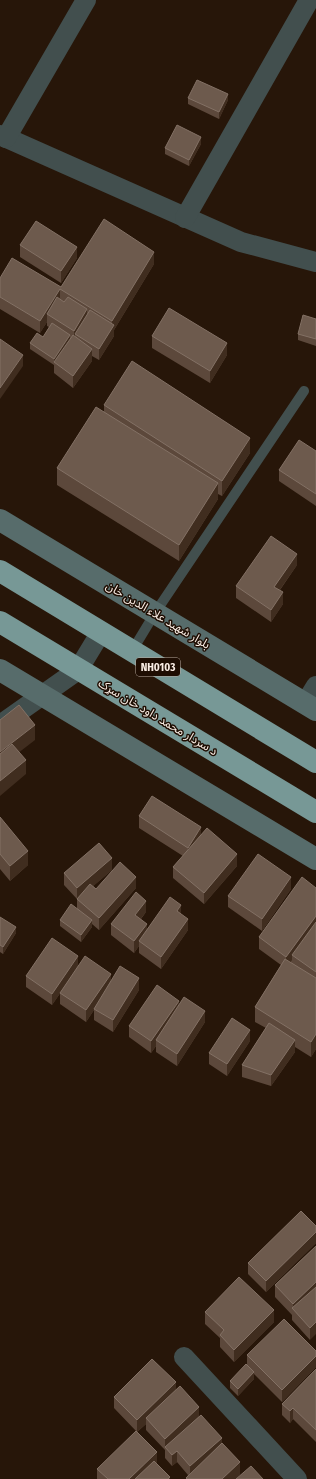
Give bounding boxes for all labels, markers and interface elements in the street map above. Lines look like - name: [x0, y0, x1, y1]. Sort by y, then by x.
- street label: بلوار شهید علاء الدین خان: [103, 578, 213, 652]
- road number: NH0103: [136, 658, 180, 676]
- street label: د سردار محمد داود خان سړک: [96, 676, 220, 758]

